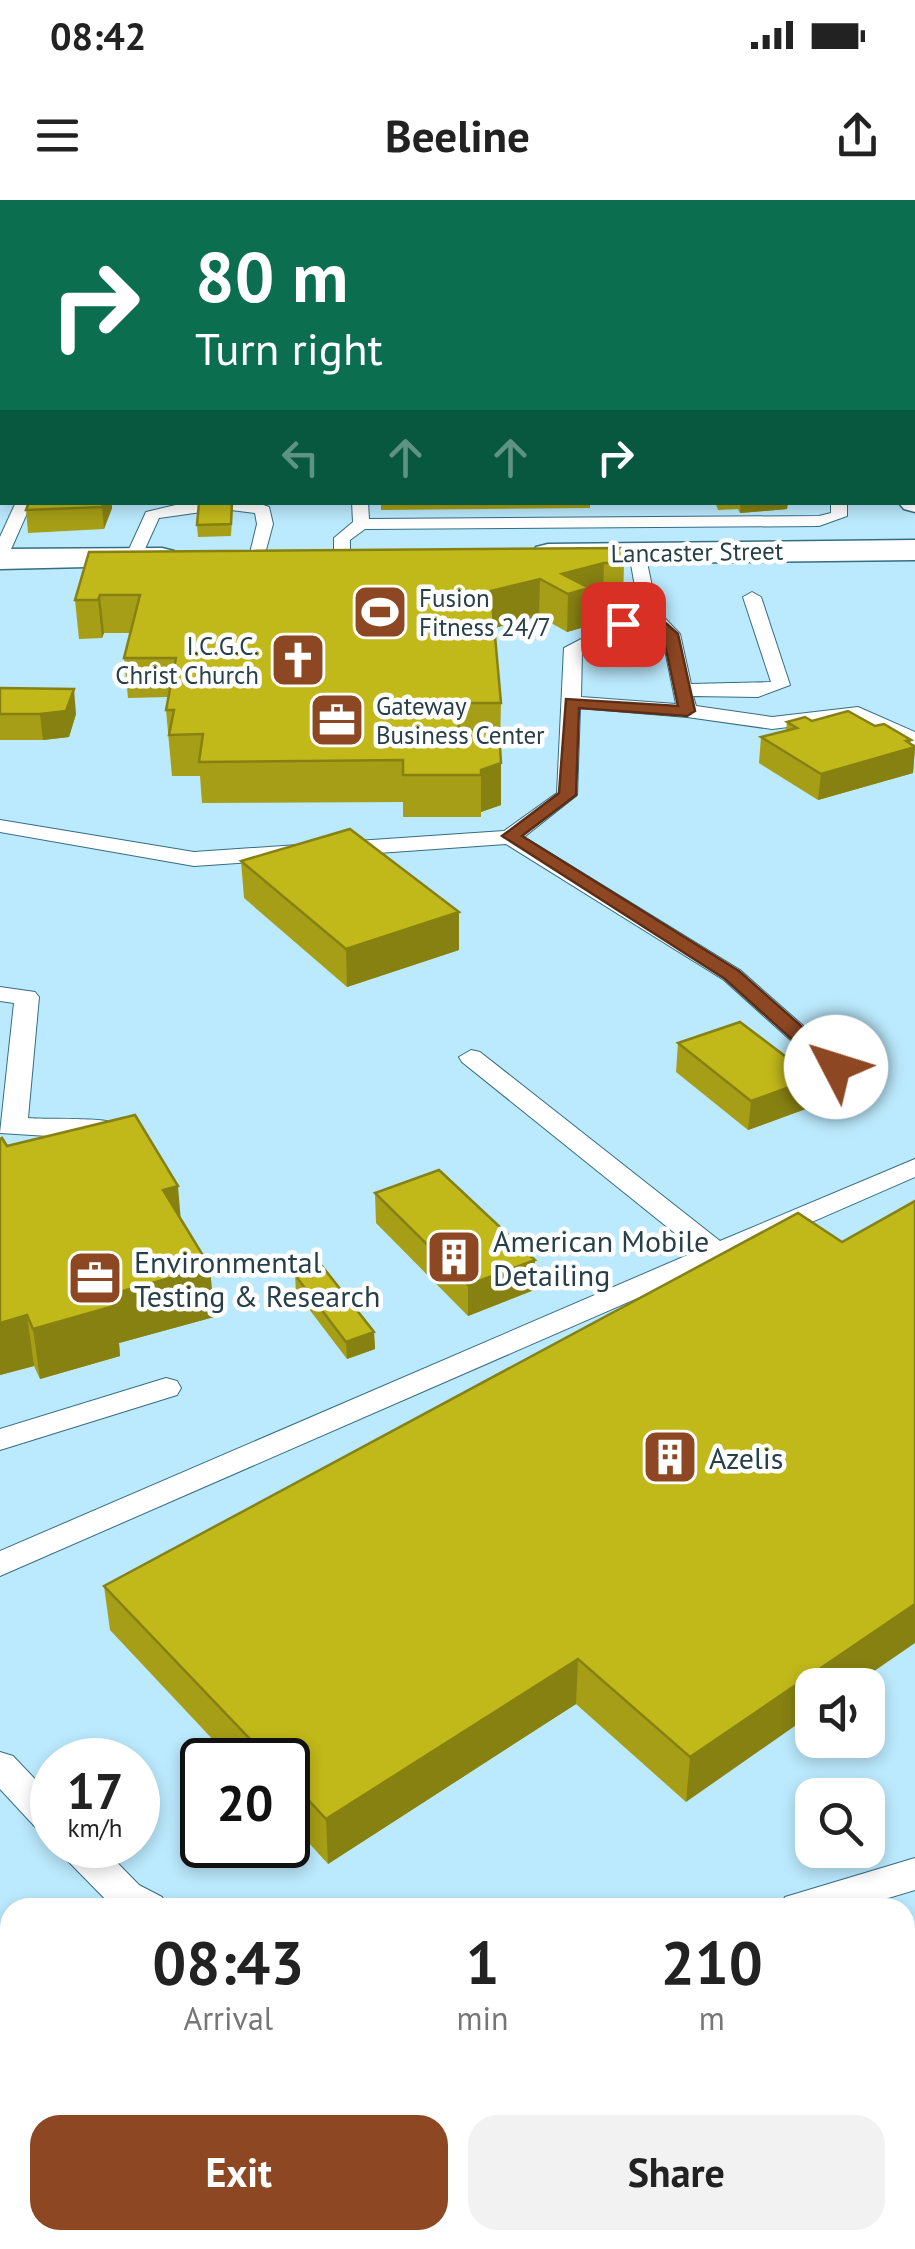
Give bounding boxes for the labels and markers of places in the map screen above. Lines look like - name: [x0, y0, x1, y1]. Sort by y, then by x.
- sports icon: Fusion Fitness 24/7: [350, 582, 410, 642]
- place label: Fusion Fitness 24/7: [419, 582, 551, 643]
- pin: [581, 582, 666, 667]
- place label: I.C.G.C. Christ Church: [115, 630, 259, 691]
- church icon: I.C.G.C. Christ Church: [268, 630, 328, 690]
- office icon: Gateway Business Center: [307, 690, 367, 750]
- place label: Gateway Business Center: [376, 690, 545, 751]
- place label: American Mobile Detailing: [493, 1221, 709, 1294]
- building icon: American Mobile Detailing: [424, 1227, 484, 1287]
- place label: Environmental Testing & Research: [134, 1242, 380, 1315]
- office icon: Environmental Testing & Research: [65, 1248, 125, 1308]
- building icon: Azelis: [640, 1427, 700, 1487]
- place label: Azelis: [709, 1438, 784, 1477]

